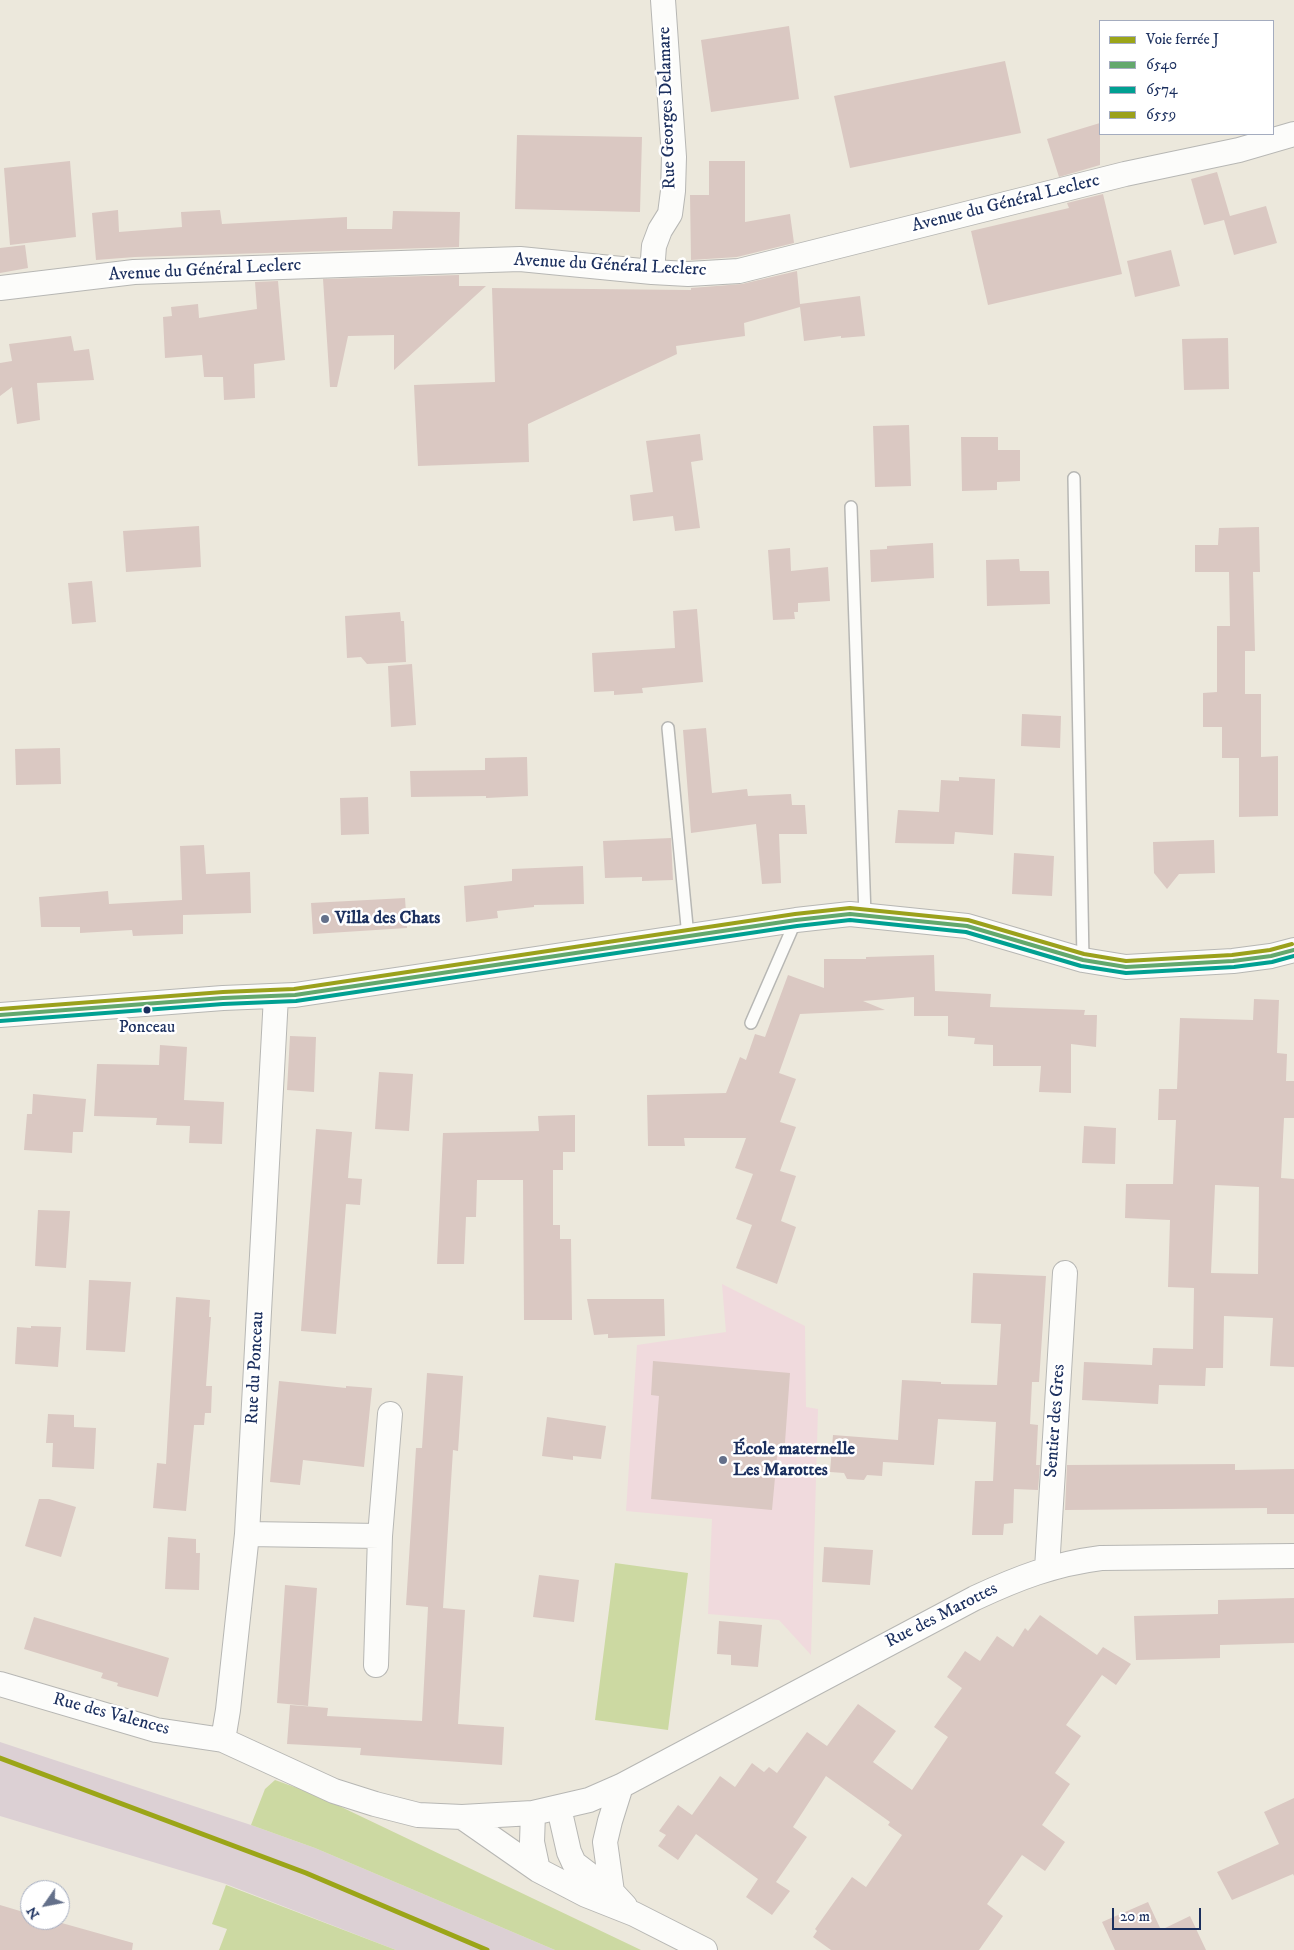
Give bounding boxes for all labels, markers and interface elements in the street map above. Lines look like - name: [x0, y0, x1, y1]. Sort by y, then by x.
- legend: [1099, 20, 1274, 135]
- street label: Rue Georges Delamare: [654, 26, 682, 190]
- text: Voie ferrée J: [1146, 30, 1219, 49]
- text: 6540: [1146, 55, 1177, 74]
- text: 6574: [1146, 80, 1178, 99]
- text: 6559: [1146, 105, 1176, 124]
- street label: Avenue du Général Leclerc: [910, 170, 1102, 238]
- street label: Avenue du Général Leclerc: [513, 250, 707, 282]
- street label: Avenue du Général Leclerc: [108, 255, 302, 287]
- place label: Villa des Chats: [335, 908, 440, 930]
- marker: Villa des Chats: [319, 913, 331, 925]
- marker: Ponceau: [142, 1005, 152, 1015]
- place label: Ponceau: [119, 1018, 175, 1038]
- street label: Rue du Ponceau: [242, 1311, 270, 1425]
- street label: Sentier des Gres: [1041, 1364, 1071, 1478]
- place label: École maternelle Les Marottes: [733, 1439, 855, 1482]
- marker: École maternelle Les Marottes: [717, 1454, 729, 1466]
- street label: Rue des Marottes: [882, 1578, 1002, 1654]
- street label: Rue des Valences: [50, 1689, 172, 1741]
- north arrow: [20, 1880, 70, 1930]
- scale bar: [1114, 1898, 1203, 1930]
- text: N: [23, 1903, 44, 1922]
- text: 20 m: [1120, 1907, 1150, 1926]

